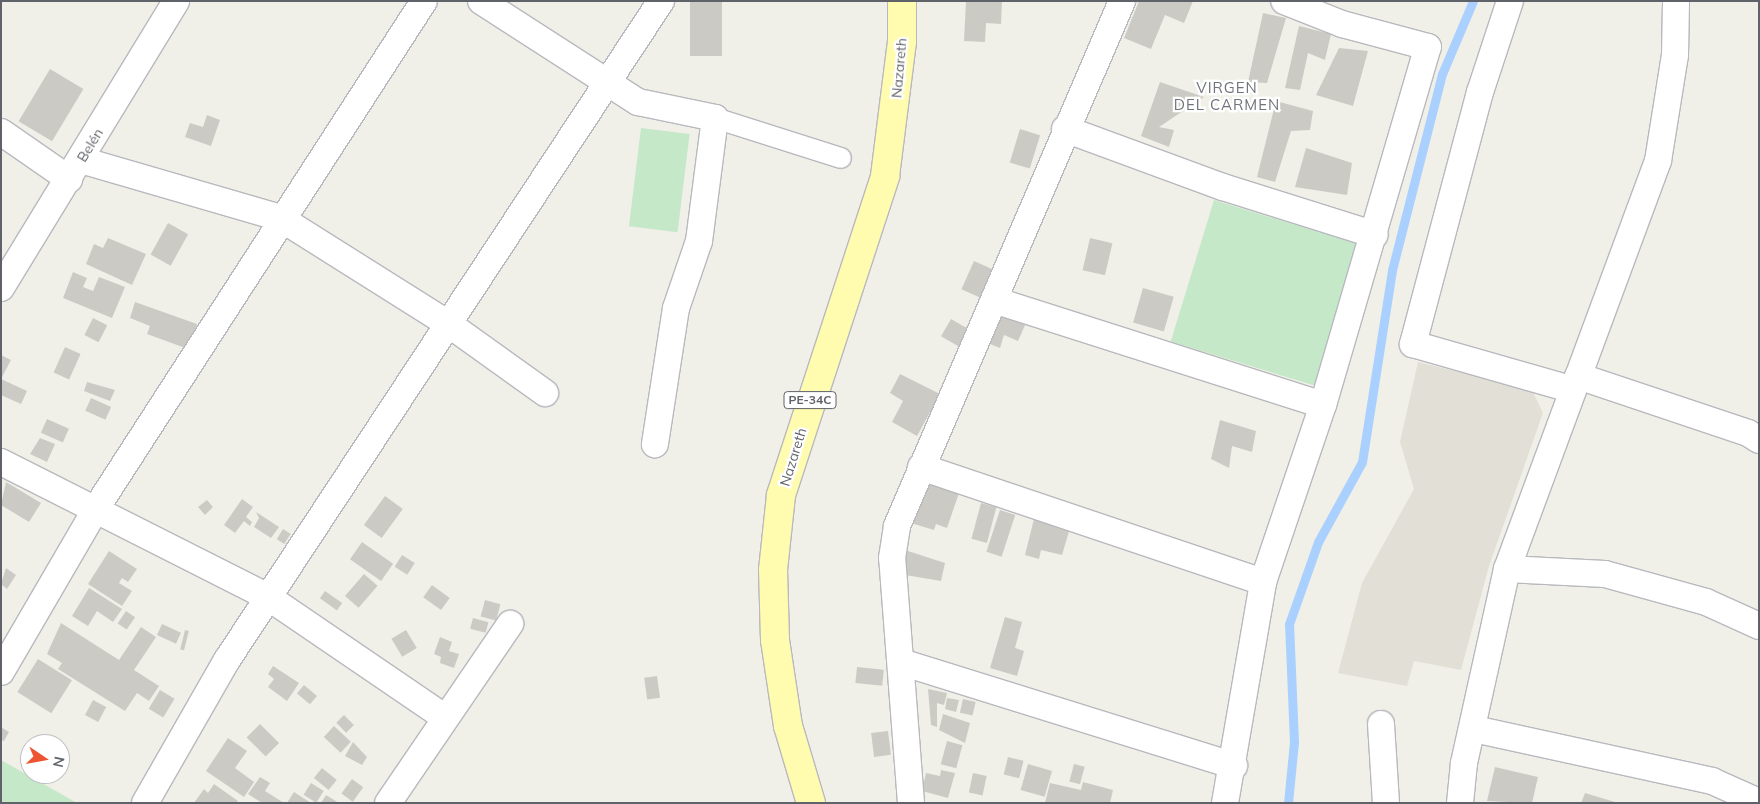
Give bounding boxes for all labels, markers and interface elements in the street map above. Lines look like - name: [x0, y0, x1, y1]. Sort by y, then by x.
- street label: Nazareth: [888, 37, 910, 99]
- district label: VIRGEN DEL CARMEN: [1173, 78, 1281, 113]
- street label: Belén: [73, 125, 107, 165]
- road number: PE-34C: [782, 390, 838, 410]
- street label: Nazareth: [776, 426, 810, 488]
- north arrow: [20, 734, 70, 784]
- text: N: [49, 755, 69, 769]

